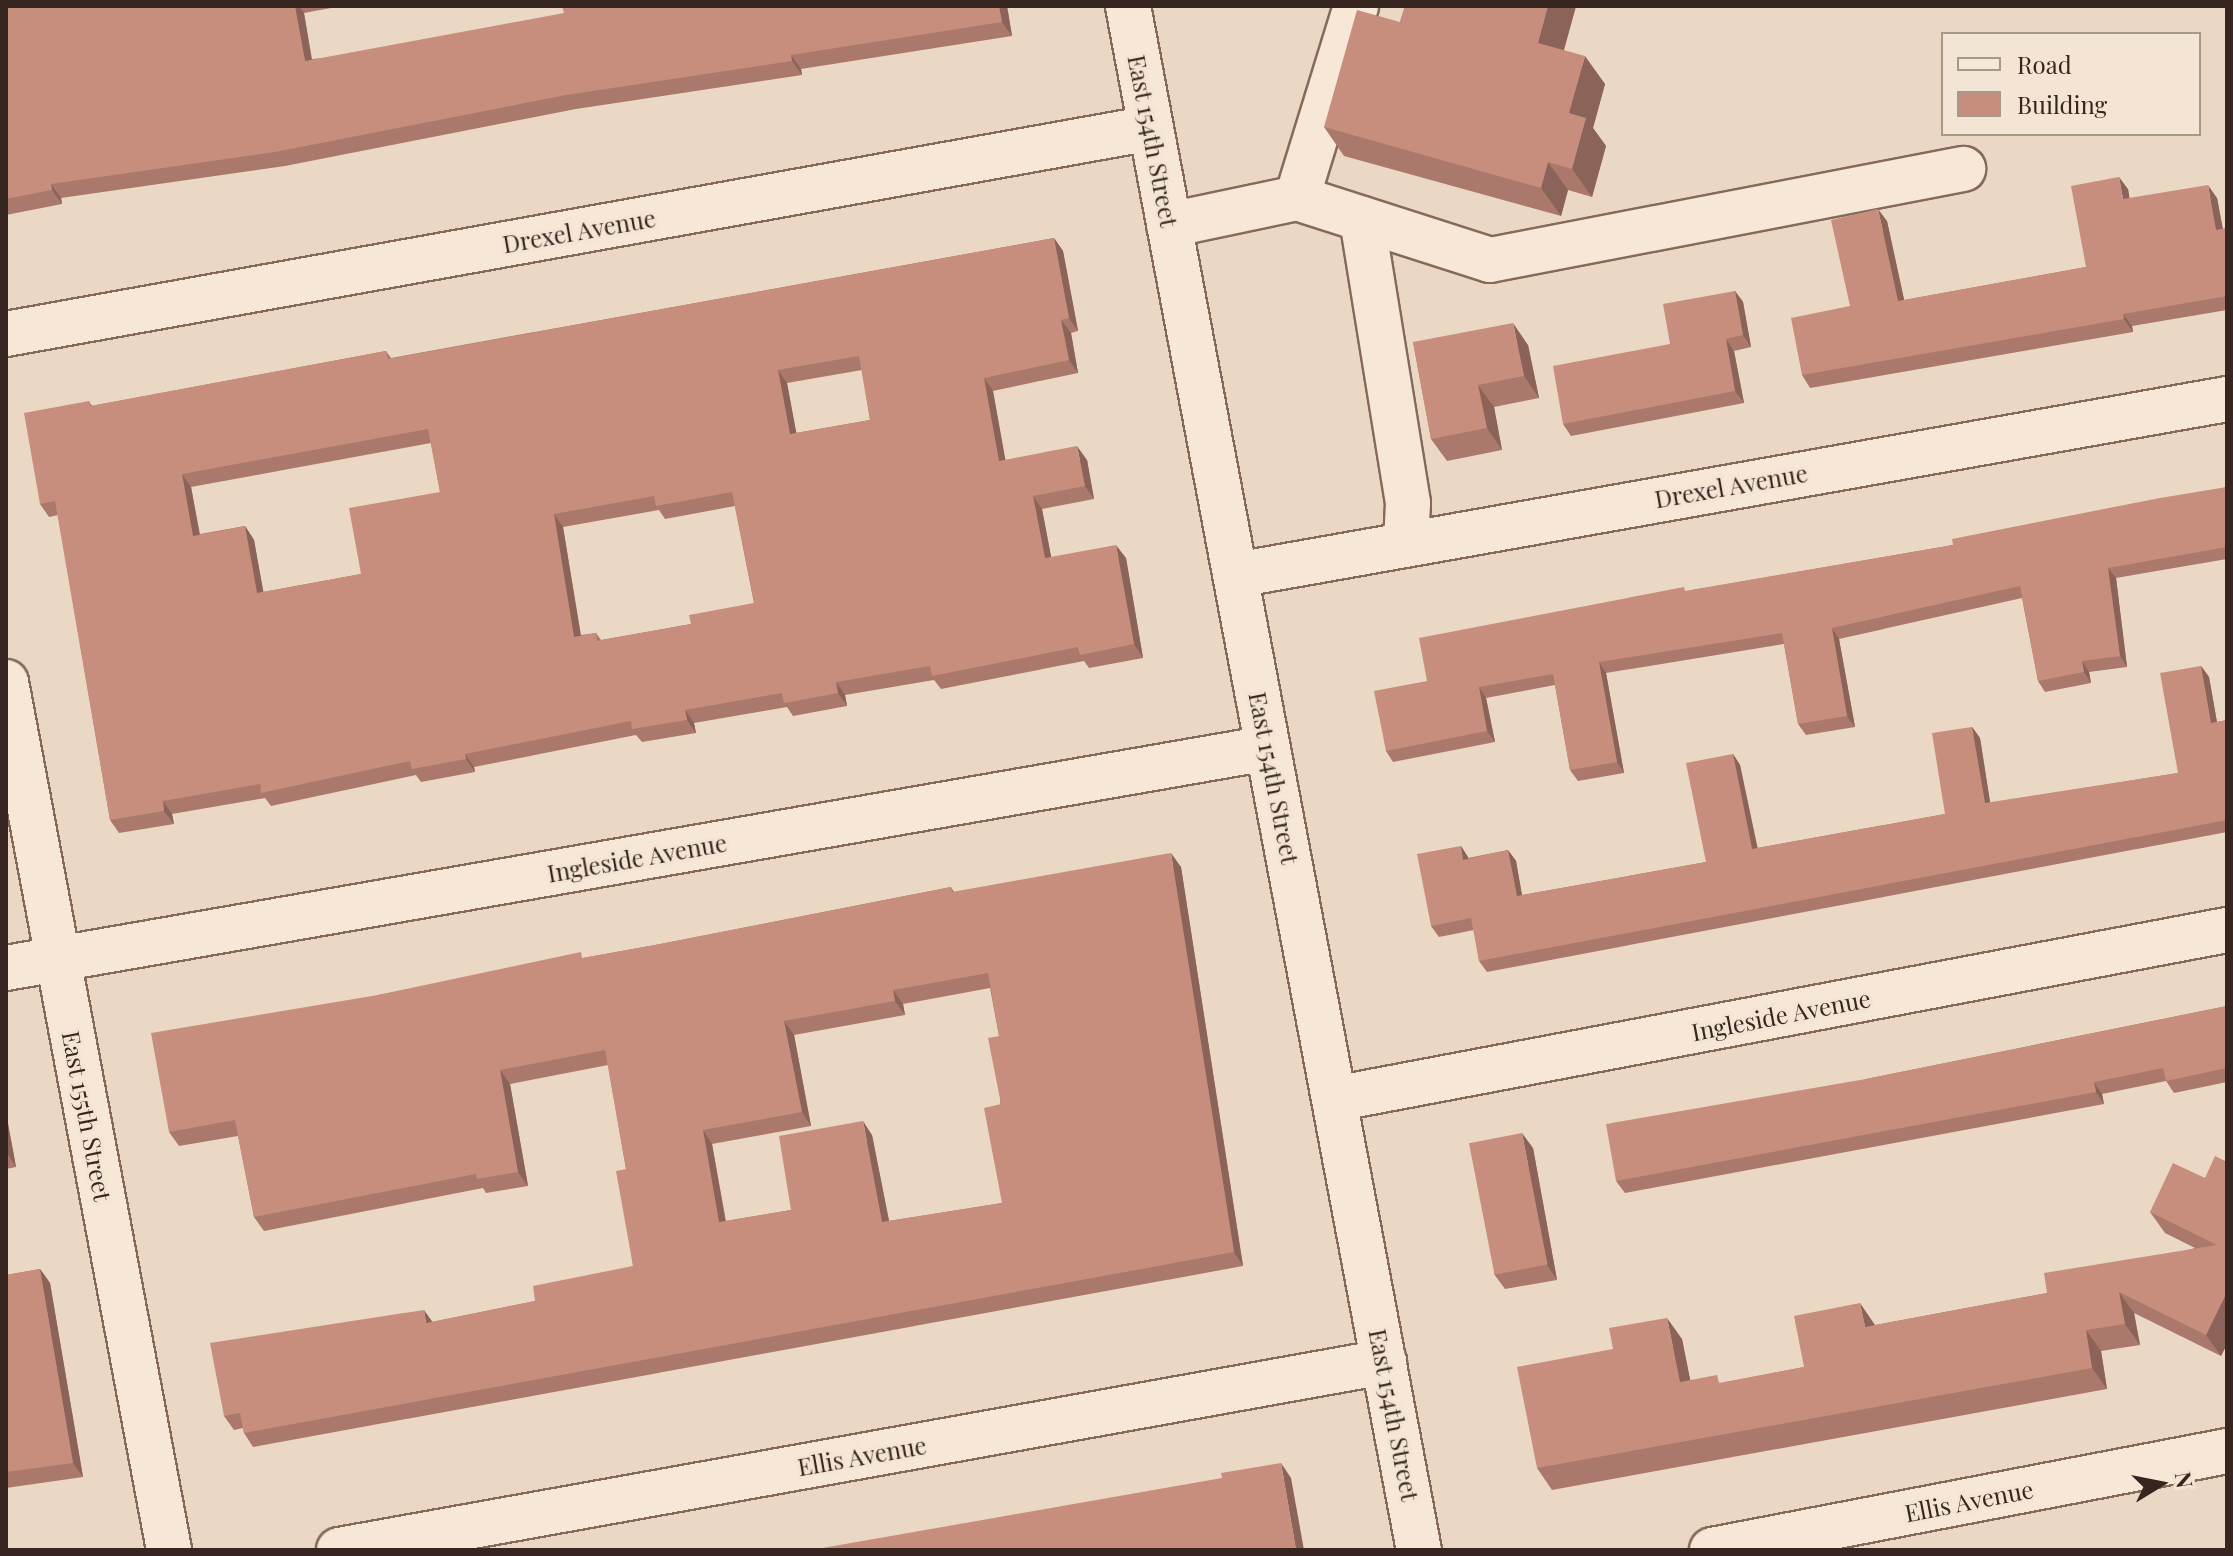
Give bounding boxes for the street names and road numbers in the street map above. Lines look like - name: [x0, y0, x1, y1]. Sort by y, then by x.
- street label: East 154th Street: [1122, 52, 1184, 230]
- street label: Drexel Avenue: [500, 203, 658, 259]
- street label: Drexel Avenue: [1652, 458, 1810, 514]
- street label: East 154th Street: [1243, 689, 1305, 867]
- street label: Ingleside Avenue: [545, 828, 729, 888]
- street label: Ingleside Avenue: [1689, 983, 1873, 1047]
- street label: East 155th Street: [56, 1028, 118, 1204]
- street label: East 154th Street: [1363, 1326, 1425, 1504]
- street label: Ellis Avenue: [795, 1430, 929, 1482]
- street label: Ellis Avenue: [1902, 1474, 2036, 1528]

